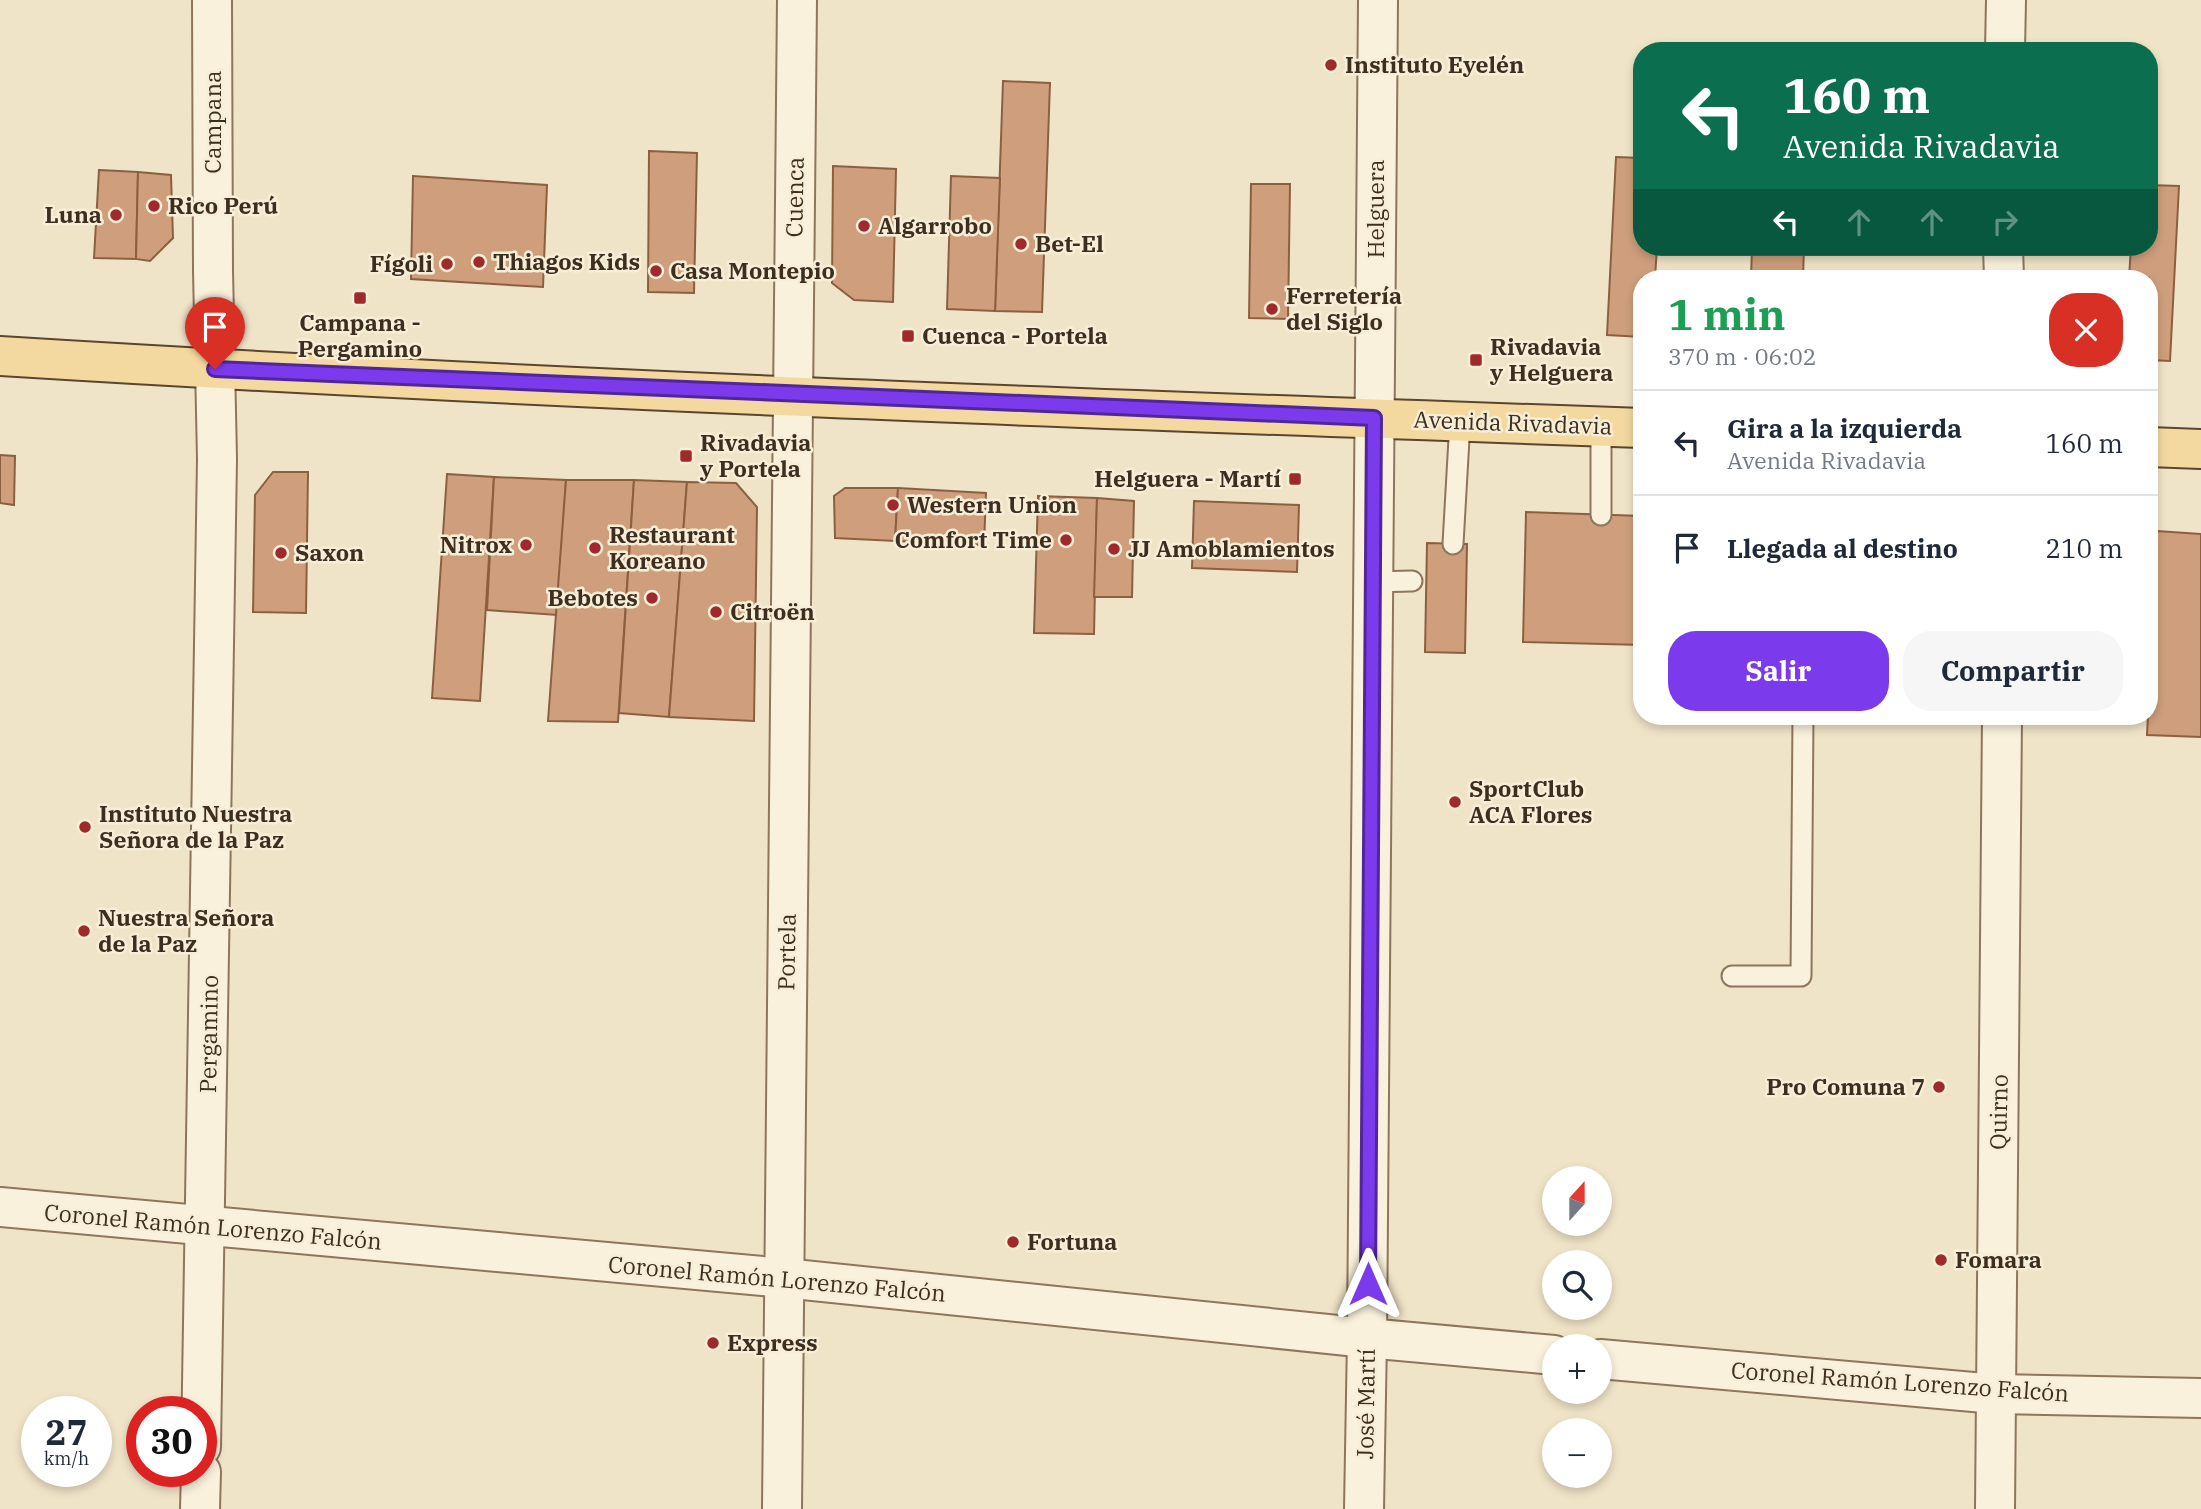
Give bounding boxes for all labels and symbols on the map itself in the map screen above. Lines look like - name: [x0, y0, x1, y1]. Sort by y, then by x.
- place label: Instituto Eyelén: [1345, 49, 1524, 79]
- marker: Instituto Eyelén: [1323, 57, 1339, 73]
- street label: Campana: [197, 70, 227, 174]
- street label: Cuenca: [778, 156, 810, 238]
- street label: Helguera: [1360, 159, 1390, 259]
- place label: Rico Perú: [168, 190, 278, 220]
- marker: Rico Perú: [146, 198, 162, 214]
- place label: Luna: [45, 199, 102, 229]
- marker: Luna: [108, 207, 124, 223]
- place label: Algarrobo: [878, 210, 992, 240]
- marker: Algarrobo: [856, 218, 872, 234]
- place label: Bet-El: [1035, 228, 1104, 258]
- marker: Bet-El: [1013, 236, 1029, 252]
- place label: Thiagos Kids: [493, 246, 640, 276]
- place label: Fígoli: [370, 248, 433, 278]
- marker: Thiagos Kids: [471, 254, 487, 270]
- place label: Casa Montepio: [670, 255, 835, 285]
- marker: Fígoli: [439, 256, 455, 272]
- marker: Casa Montepio: [648, 263, 664, 279]
- place label: Ferretería del Siglo: [1286, 280, 1402, 336]
- marker: Campana - Pergamino: [352, 290, 368, 306]
- pin: [185, 297, 245, 369]
- marker: Ferretería del Siglo: [1264, 301, 1280, 317]
- place label: Campana - Pergamino: [298, 307, 422, 363]
- place label: Cuenca - Portela: [922, 320, 1108, 350]
- marker: Cuenca - Portela: [900, 328, 916, 344]
- place label: Rivadavia y Helguera: [1489, 331, 1613, 387]
- marker: Rivadavia y Helguera: [1468, 352, 1484, 368]
- street label: Avenida Rivadavia: [1413, 404, 1613, 440]
- place label: Rivadavia y Portela: [699, 427, 811, 483]
- marker: Rivadavia y Portela: [678, 448, 694, 464]
- place label: Helguera - Martí: [1094, 463, 1281, 493]
- marker: Helguera - Martí: [1287, 471, 1303, 487]
- place label: Western Union: [907, 489, 1077, 519]
- marker: Western Union: [885, 497, 901, 513]
- place label: Restaurant Koreano: [609, 519, 735, 575]
- place label: Comfort Time: [895, 524, 1052, 554]
- place label: Nitrox: [440, 529, 512, 559]
- marker: Comfort Time: [1058, 532, 1074, 548]
- place label: JJ Amoblamientos: [1128, 533, 1335, 563]
- place label: Saxon: [295, 537, 364, 567]
- marker: Nitrox: [518, 537, 534, 553]
- marker: Restaurant Koreano: [587, 540, 603, 556]
- marker: JJ Amoblamientos: [1106, 541, 1122, 557]
- marker: Saxon: [273, 545, 289, 561]
- place label: Bebotes: [548, 582, 638, 612]
- marker: Bebotes: [644, 590, 660, 606]
- place label: Citroën: [730, 596, 815, 626]
- marker: Citroën: [708, 604, 724, 620]
- place label: SportClub ACA Flores: [1469, 773, 1592, 829]
- marker: SportClub ACA Flores: [1447, 794, 1463, 810]
- place label: Instituto Nuestra Señora de la Paz: [99, 798, 292, 854]
- marker: Instituto Nuestra Señora de la Paz: [77, 819, 93, 835]
- place label: Nuestra Señora de la Paz: [98, 902, 274, 958]
- street label: Portela: [770, 913, 802, 991]
- marker: Nuestra Señora de la Paz: [76, 923, 92, 939]
- street label: Pergamino: [192, 975, 224, 1093]
- place label: Pro Comuna 7: [1766, 1071, 1925, 1101]
- street label: Quirno: [1982, 1074, 2014, 1150]
- marker: Pro Comuna 7: [1931, 1079, 1947, 1095]
- north arrow: [1542, 1166, 1612, 1236]
- street label: Coronel Ramón Lorenzo Falcón: [43, 1196, 383, 1256]
- place label: Fortuna: [1027, 1226, 1117, 1256]
- marker: Fortuna: [1005, 1234, 1021, 1250]
- place label: Fomara: [1955, 1244, 2042, 1274]
- position arrow: [1331, 1247, 1405, 1321]
- street label: Coronel Ramón Lorenzo Falcón: [607, 1248, 947, 1308]
- marker: Fomara: [1933, 1252, 1949, 1268]
- place label: Express: [727, 1327, 818, 1357]
- marker: Express: [705, 1335, 721, 1351]
- street label: José Martí: [1349, 1348, 1381, 1460]
- street label: Coronel Ramón Lorenzo Falcón: [1730, 1354, 2070, 1408]
- speed limit sign: 30: [126, 1396, 217, 1487]

